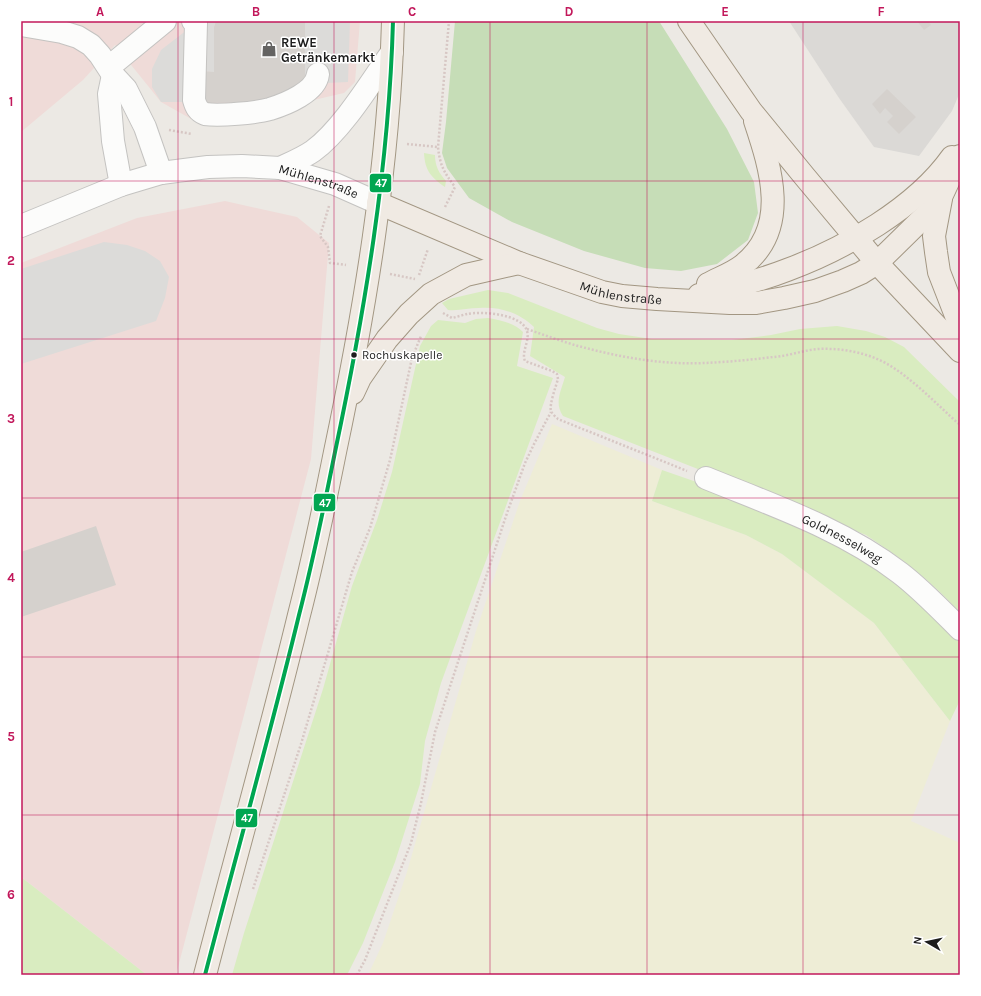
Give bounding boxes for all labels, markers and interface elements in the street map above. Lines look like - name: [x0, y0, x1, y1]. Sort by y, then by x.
- text: A: [96, 4, 104, 19]
- text: B: [252, 4, 260, 19]
- text: C: [408, 4, 416, 19]
- text: D: [565, 4, 574, 19]
- text: E: [721, 4, 729, 19]
- text: F: [877, 4, 885, 19]
- place label: REWE Getränkemarkt: [281, 35, 375, 65]
- shop icon: REWE Getränkemarkt: [260, 40, 278, 58]
- text: 1: [9, 94, 13, 109]
- street label: Mühlenstraße: [277, 161, 361, 201]
- line badge: 47: [369, 173, 392, 193]
- text: 47: [375, 177, 388, 190]
- text: 2: [7, 253, 15, 268]
- street label: Mühlenstraße: [578, 277, 663, 307]
- place label: Rochuskapelle: [362, 348, 442, 362]
- marker: Rochuskapelle: [349, 350, 359, 360]
- text: 3: [7, 411, 15, 426]
- line badge: 47: [313, 493, 336, 512]
- text: 47: [319, 497, 332, 510]
- street label: Goldnesselweg: [800, 511, 886, 566]
- text: 4: [7, 570, 15, 585]
- text: 5: [7, 729, 15, 744]
- line badge: 47: [235, 808, 258, 828]
- text: 47: [241, 812, 254, 825]
- text: 6: [7, 887, 15, 902]
- north arrow: [907, 922, 947, 962]
- text: N: [911, 936, 925, 945]

